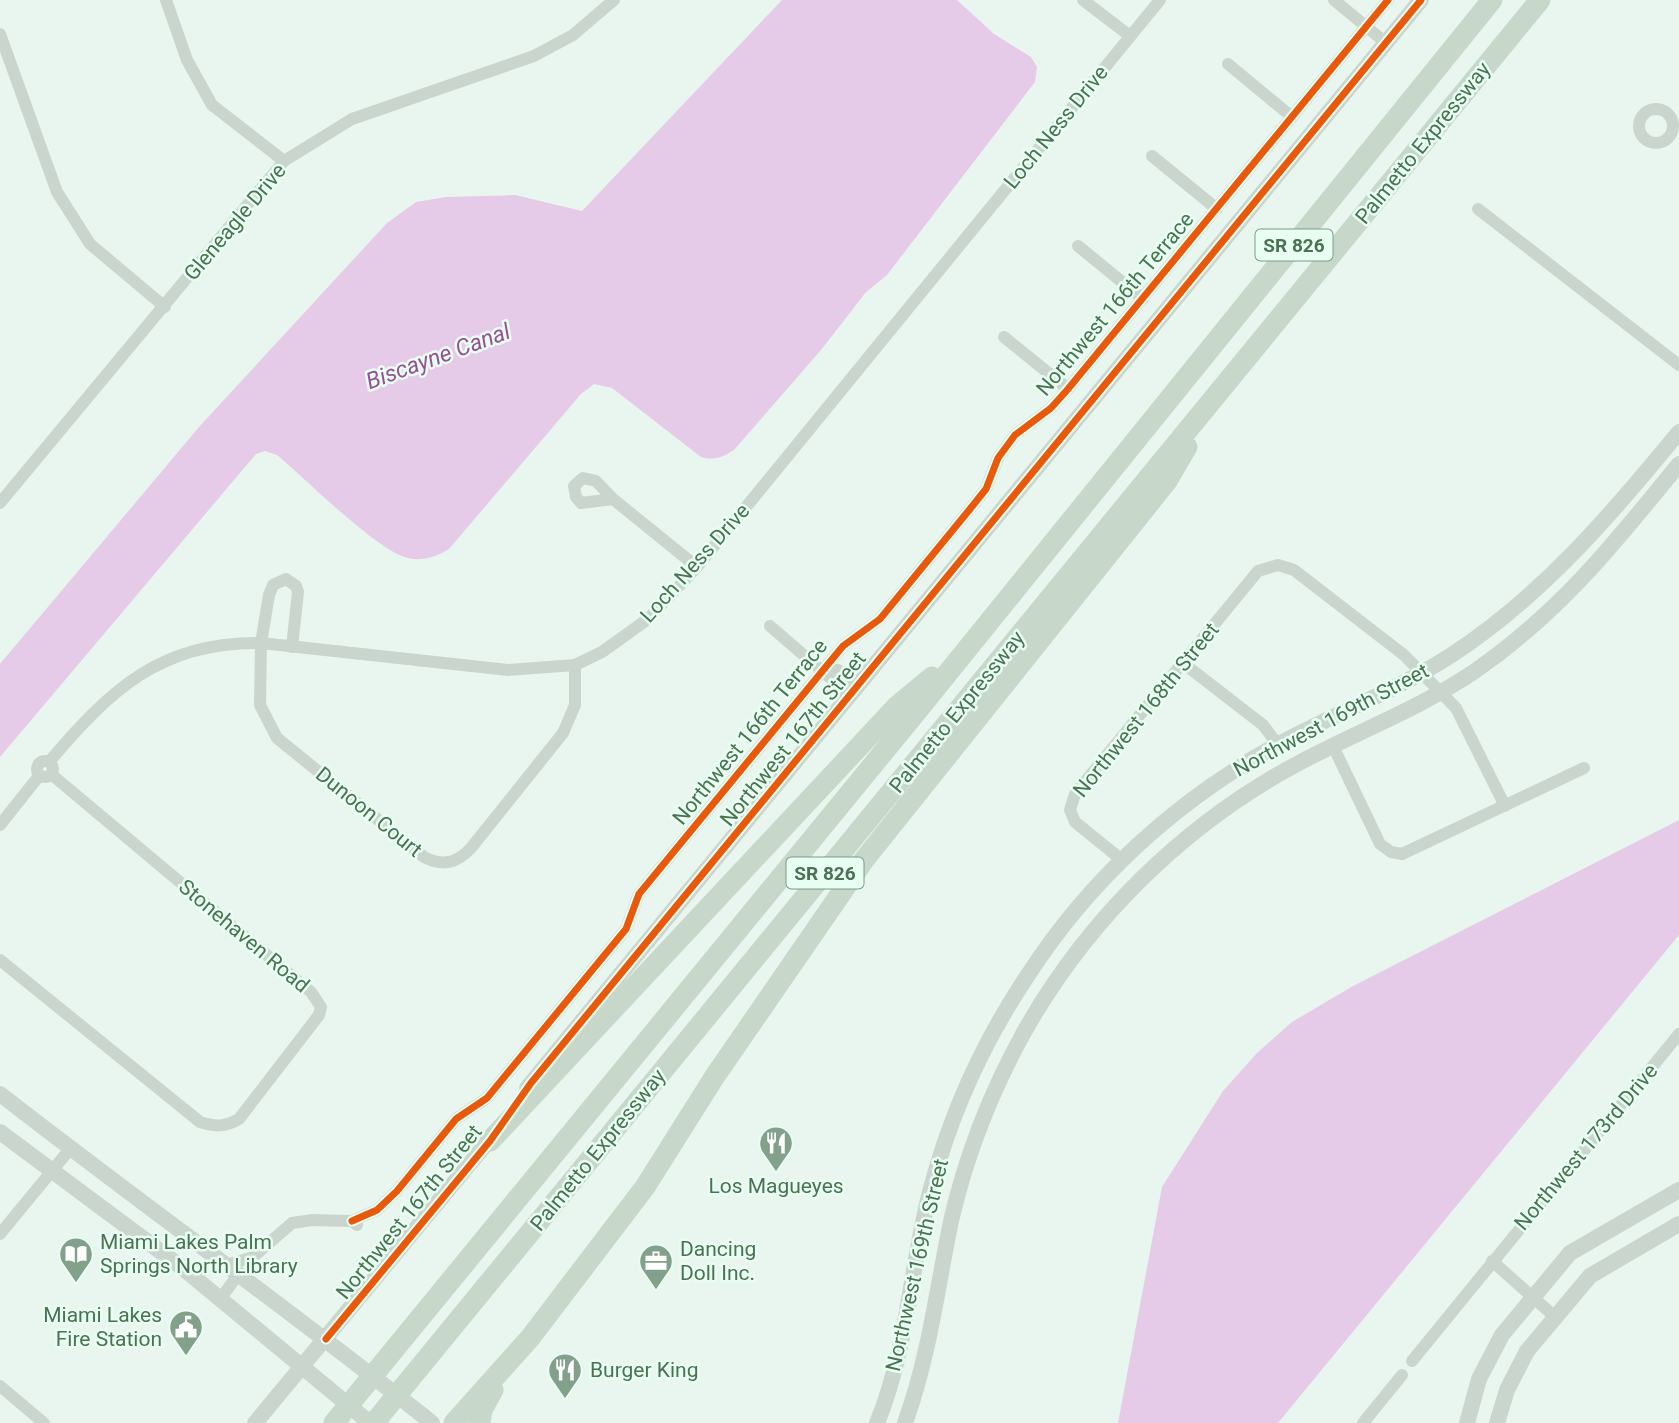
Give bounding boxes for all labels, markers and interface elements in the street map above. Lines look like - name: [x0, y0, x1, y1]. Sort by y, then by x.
- street label: Palmetto Expressway: [1350, 57, 1496, 229]
- street label: Loch Ness Drive: [999, 61, 1113, 193]
- street label: Gleneagle Drive: [179, 159, 291, 285]
- street label: Northwest 166th Terrace: [1031, 208, 1199, 400]
- road number: SR 826: [1256, 230, 1332, 260]
- water label: Biscayne Canal: [362, 318, 514, 395]
- street label: Loch Ness Drive: [635, 499, 755, 627]
- street label: Northwest 168th Street: [1068, 618, 1224, 802]
- street label: Palmetto Expressway: [884, 626, 1030, 798]
- street label: Northwest 166th Terrace: [668, 634, 832, 830]
- street label: Northwest 167th Street: [715, 647, 871, 831]
- street label: Northwest 169th Street: [1229, 658, 1433, 782]
- street label: Dunoon Court: [311, 762, 427, 862]
- road number: SR 826: [786, 858, 864, 888]
- street label: Stonehaven Road: [174, 874, 314, 998]
- street label: Northwest 173rd Drive: [1510, 1059, 1662, 1235]
- street label: Palmetto Expressway: [525, 1064, 671, 1236]
- street label: Northwest 167th Street: [331, 1120, 487, 1304]
- restaurant icon: Los Magueyes: [757, 1124, 795, 1173]
- street label: Northwest 169th Street: [881, 1156, 953, 1374]
- place label: Los Magueyes: [708, 1174, 844, 1198]
- place label: Miami Lakes Palm Springs North Library: [100, 1230, 298, 1278]
- library icon: Miami Lakes Palm Springs North Library: [57, 1235, 95, 1284]
- place label: Dancing Doll Inc.: [680, 1237, 756, 1285]
- office icon: Dancing Doll Inc.: [637, 1242, 675, 1291]
- place label: Miami Lakes Fire Station: [43, 1303, 162, 1351]
- public building icon: Miami Lakes Fire Station: [167, 1308, 205, 1357]
- restaurant icon: Burger King: [546, 1351, 584, 1400]
- place label: Burger King: [590, 1358, 699, 1382]

